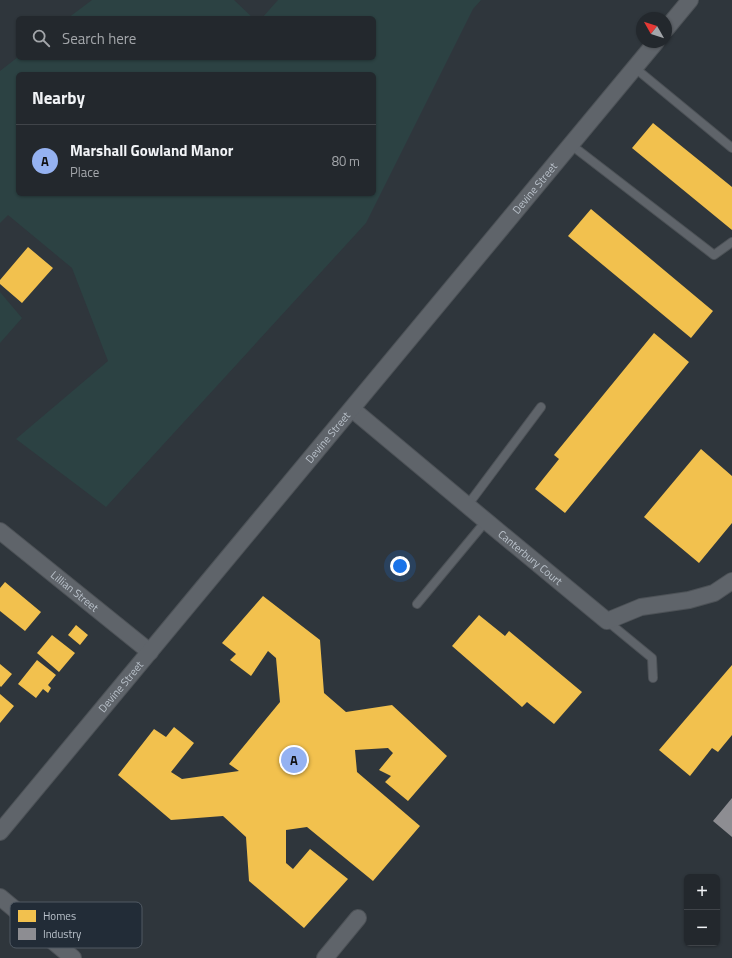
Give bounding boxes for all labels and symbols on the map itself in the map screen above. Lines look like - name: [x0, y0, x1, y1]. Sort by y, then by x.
- north arrow: [636, 12, 672, 48]
- street label: Devine Street: [509, 159, 561, 217]
- street label: Devine Street: [302, 408, 354, 467]
- street label: Canterbury Court: [495, 526, 566, 589]
- your location: [390, 556, 410, 576]
- street label: Lillian Street: [47, 567, 102, 616]
- street label: Devine Street: [95, 657, 147, 716]
- pin: A: [281, 745, 307, 775]
- legend: [10, 902, 142, 948]
- text: Homes: [43, 908, 76, 924]
- text: Industry: [43, 926, 82, 942]

